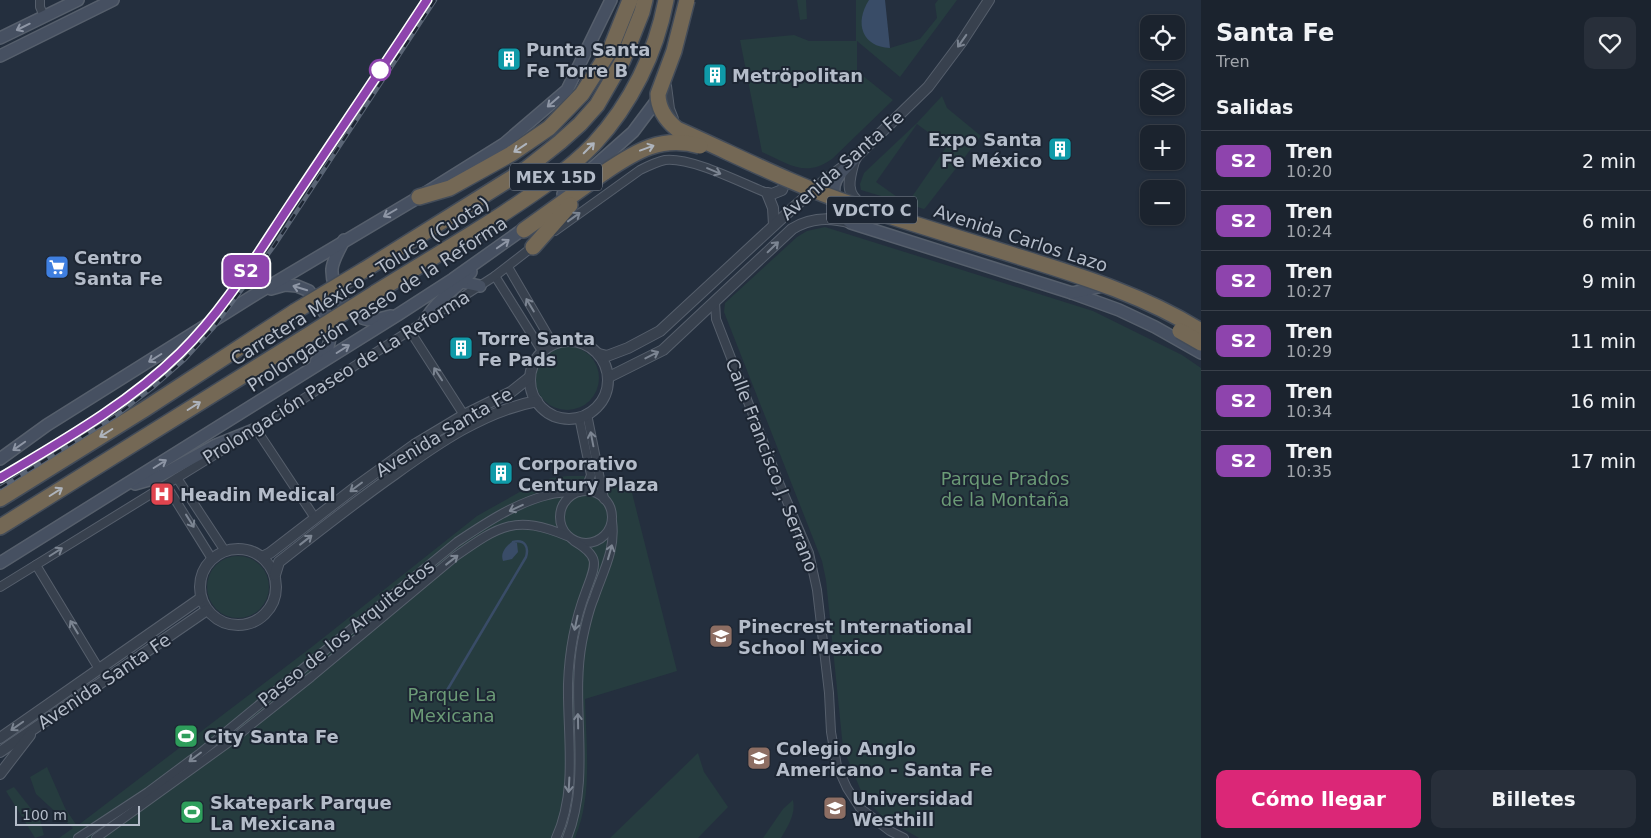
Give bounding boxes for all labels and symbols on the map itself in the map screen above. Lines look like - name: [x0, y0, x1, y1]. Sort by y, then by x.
- one-way arrow: [16, 23, 31, 32]
- one-way arrow: [957, 34, 967, 48]
- place label: Punta Santa Fe Torre B: [526, 39, 651, 81]
- building icon: Punta Santa Fe Torre B: [496, 46, 522, 72]
- unlabelled marker: [369, 59, 391, 81]
- building icon: Metröpolitan: [702, 62, 728, 88]
- place label: Metröpolitan: [732, 65, 863, 86]
- one-way arrow: [547, 96, 560, 107]
- street label: Avenida Santa Fe: [776, 106, 908, 224]
- place label: Expo Santa Fe México: [928, 129, 1042, 171]
- building icon: Expo Santa Fe México: [1047, 136, 1073, 162]
- one-way arrow: [583, 142, 595, 154]
- one-way arrow: [513, 143, 527, 153]
- one-way arrow: [639, 143, 654, 152]
- road number: MEX 15D: [510, 163, 602, 190]
- one-way arrow: [706, 168, 721, 177]
- street label: Carretera México - Toluca (Cuota): [227, 192, 493, 370]
- road number: VDCTO C: [827, 196, 917, 224]
- street label: Avenida Carlos Lazo: [932, 200, 1110, 276]
- one-way arrow: [384, 209, 398, 219]
- street label: Prolongación Paseo de la Reforma: [243, 212, 511, 396]
- one-way arrow: [567, 212, 581, 222]
- one-way arrow: [496, 239, 510, 249]
- one-way arrow: [767, 241, 779, 253]
- place label: Centro Santa Fe: [74, 247, 163, 289]
- supermarket icon: Centro Santa Fe: [44, 254, 70, 280]
- line badge: S2: [224, 255, 268, 287]
- one-way arrow: [293, 282, 309, 292]
- street label: Prolongación Paseo de La Reforma: [199, 286, 473, 468]
- one-way arrow: [525, 299, 535, 313]
- place label: Torre Santa Fe Pads: [478, 328, 595, 370]
- building icon: Torre Santa Fe Pads: [448, 335, 474, 361]
- one-way arrow: [335, 344, 349, 354]
- one-way arrow: [645, 350, 660, 360]
- one-way arrow: [148, 352, 162, 363]
- street label: Calle Francisco J. Serrano: [721, 355, 823, 575]
- one-way arrow: [433, 367, 443, 381]
- street label: Avenida Santa Fe: [372, 383, 516, 481]
- one-way arrow: [187, 401, 201, 411]
- one-way arrow: [100, 429, 114, 439]
- one-way arrow: [587, 432, 597, 448]
- one-way arrow: [12, 441, 26, 451]
- place label: Corporativo Century Plaza: [518, 453, 659, 495]
- one-way arrow: [153, 458, 167, 468]
- building icon: Corporativo Century Plaza: [488, 460, 514, 486]
- park label: Parque Prados de la Montaña: [941, 468, 1069, 510]
- hospital icon: Headin Medical: [149, 481, 175, 507]
- one-way arrow: [350, 482, 363, 493]
- place label: Headin Medical: [180, 484, 336, 505]
- one-way arrow: [49, 486, 63, 496]
- one-way arrow: [509, 503, 524, 513]
- one-way arrow: [185, 514, 195, 528]
- one-way arrow: [299, 535, 312, 546]
- one-way arrow: [606, 544, 616, 560]
- one-way arrow: [49, 547, 63, 557]
- one-way arrow: [445, 554, 458, 565]
- street label: Paseo de los Arquitectos: [254, 556, 438, 710]
- one-way arrow: [571, 615, 580, 631]
- place label: Pinecrest International School Mexico: [738, 616, 972, 658]
- one-way arrow: [68, 621, 78, 635]
- school or university icon: Pinecrest International School Mexico: [708, 623, 734, 649]
- street label: Avenida Santa Fe: [34, 629, 174, 733]
- park label: Parque La Mexicana: [408, 684, 496, 726]
- one-way arrow: [573, 713, 583, 730]
- one-way arrow: [11, 721, 25, 731]
- sports icon: City Santa Fe: [173, 723, 199, 749]
- place label: City Santa Fe: [204, 726, 339, 747]
- place label: Colegio Anglo Americano - Santa Fe: [776, 738, 993, 780]
- school or university icon: Colegio Anglo Americano - Santa Fe: [746, 745, 772, 771]
- one-way arrow: [189, 752, 202, 763]
- one-way arrow: [564, 777, 573, 793]
- place label: Universidad Westhill: [852, 788, 973, 830]
- place label: Skatepark Parque La Mexicana: [210, 792, 392, 834]
- school or university icon: Universidad Westhill: [822, 795, 848, 821]
- sports icon: Skatepark Parque La Mexicana: [179, 799, 205, 825]
- scale bar: [15, 803, 140, 826]

